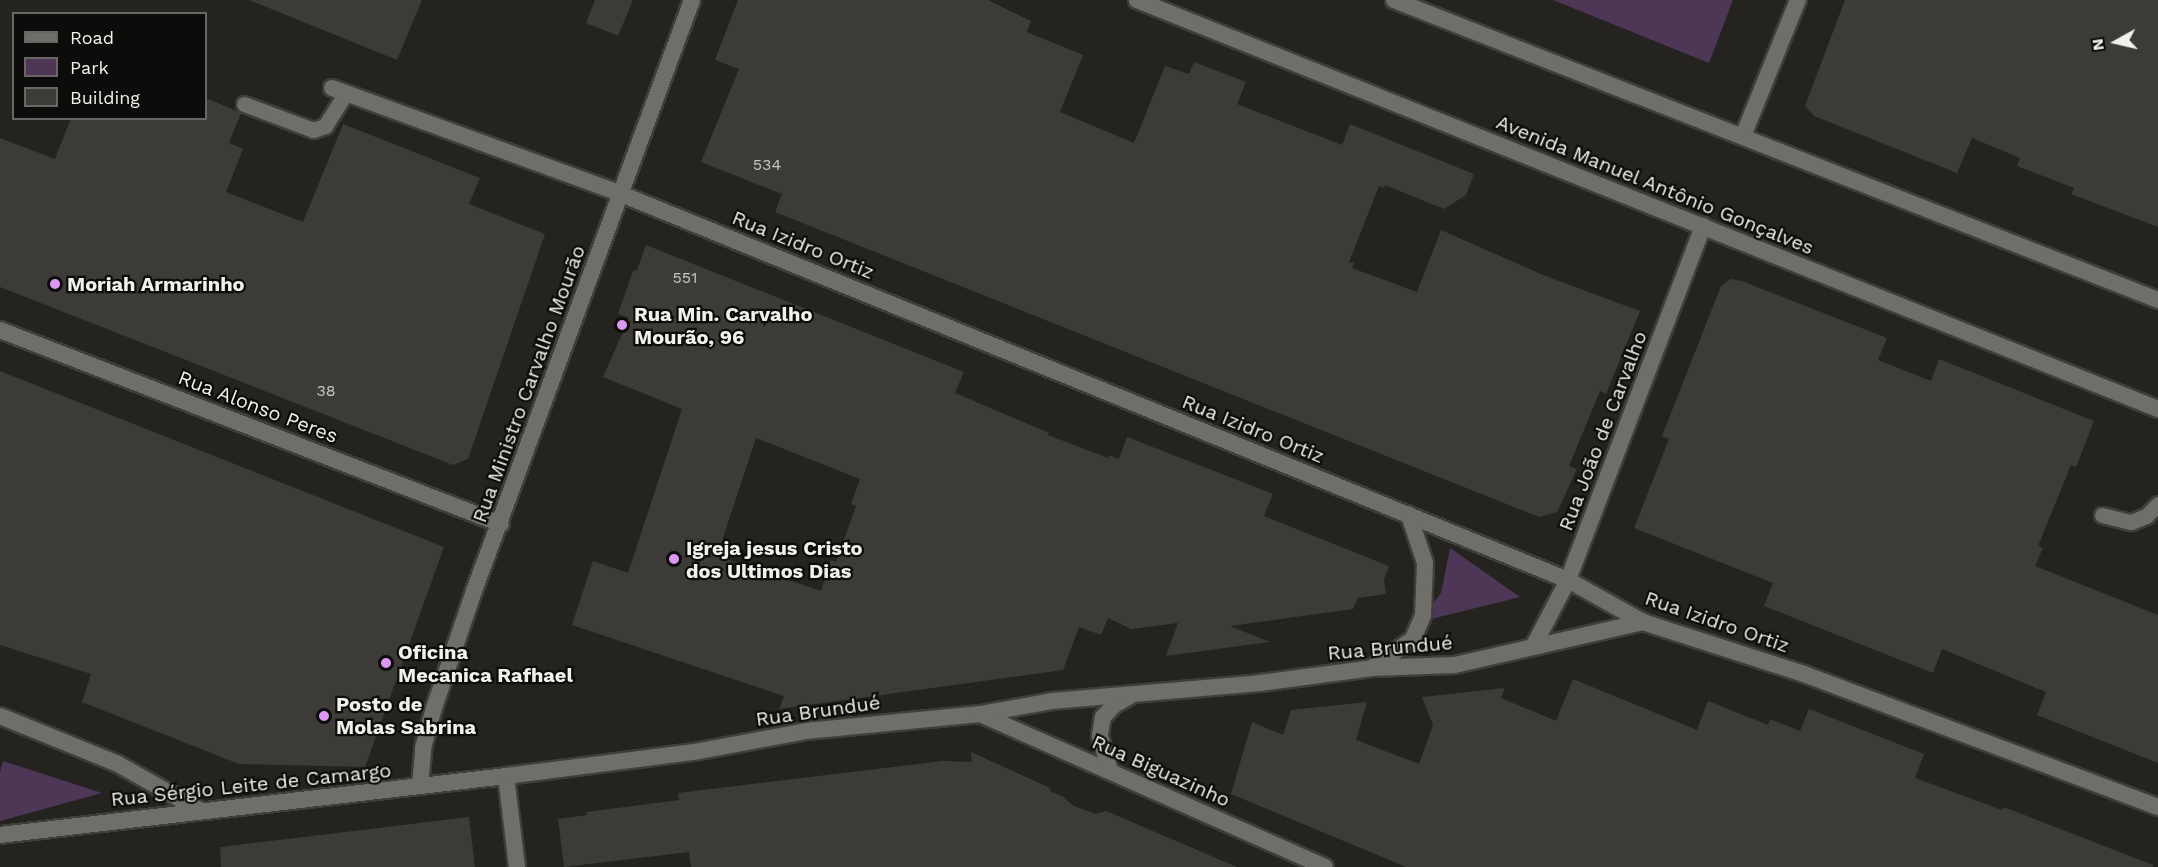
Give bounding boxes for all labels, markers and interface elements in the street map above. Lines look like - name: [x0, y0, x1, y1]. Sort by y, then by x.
- legend: [12, 12, 207, 120]
- north arrow: [2086, 12, 2146, 72]
- text: Road: [70, 27, 114, 48]
- text: N: [2087, 37, 2108, 52]
- text: Park: [70, 57, 109, 78]
- text: Building: [70, 87, 140, 108]
- street label: Avenida Manuel Antônio Gonçalves: [1492, 110, 1818, 260]
- house number: 534: [753, 155, 781, 175]
- street label: Rua Izidro Ortiz: [728, 206, 878, 284]
- street label: Rua Ministro Carvalho Mourão: [468, 242, 590, 526]
- house number: 551: [673, 268, 697, 288]
- place label: Moriah Armarinho: [67, 272, 245, 296]
- marker: Moriah Armarinho: [48, 277, 62, 291]
- place label: Rua Min. Carvalho Mourão, 96: [634, 302, 813, 349]
- marker: Rua Min. Carvalho Mourão, 96: [615, 318, 629, 332]
- street label: Rua João de Carvalho: [1554, 327, 1652, 535]
- street label: Rua Alonso Peres: [174, 365, 342, 449]
- house number: 38: [316, 381, 336, 401]
- street label: Rua Izidro Ortiz: [1178, 390, 1328, 468]
- place label: Igreja jesus Cristo dos Ultimos Dias: [686, 536, 863, 583]
- marker: Igreja jesus Cristo dos Ultimos Dias: [667, 552, 681, 566]
- street label: Rua Izidro Ortiz: [1642, 586, 1792, 658]
- street label: Rua Brundué: [1326, 631, 1454, 665]
- place label: Oficina Mecanica Rafhael: [398, 640, 573, 687]
- marker: Oficina Mecanica Rafhael: [379, 656, 393, 670]
- street label: Rua Brundué: [754, 690, 882, 732]
- place label: Posto de Molas Sabrina: [336, 692, 476, 739]
- marker: Posto de Molas Sabrina: [317, 709, 331, 723]
- street label: Rua Biguazinho: [1088, 730, 1234, 812]
- street label: Rua Sérgio Leite de Camargo: [109, 758, 393, 812]

